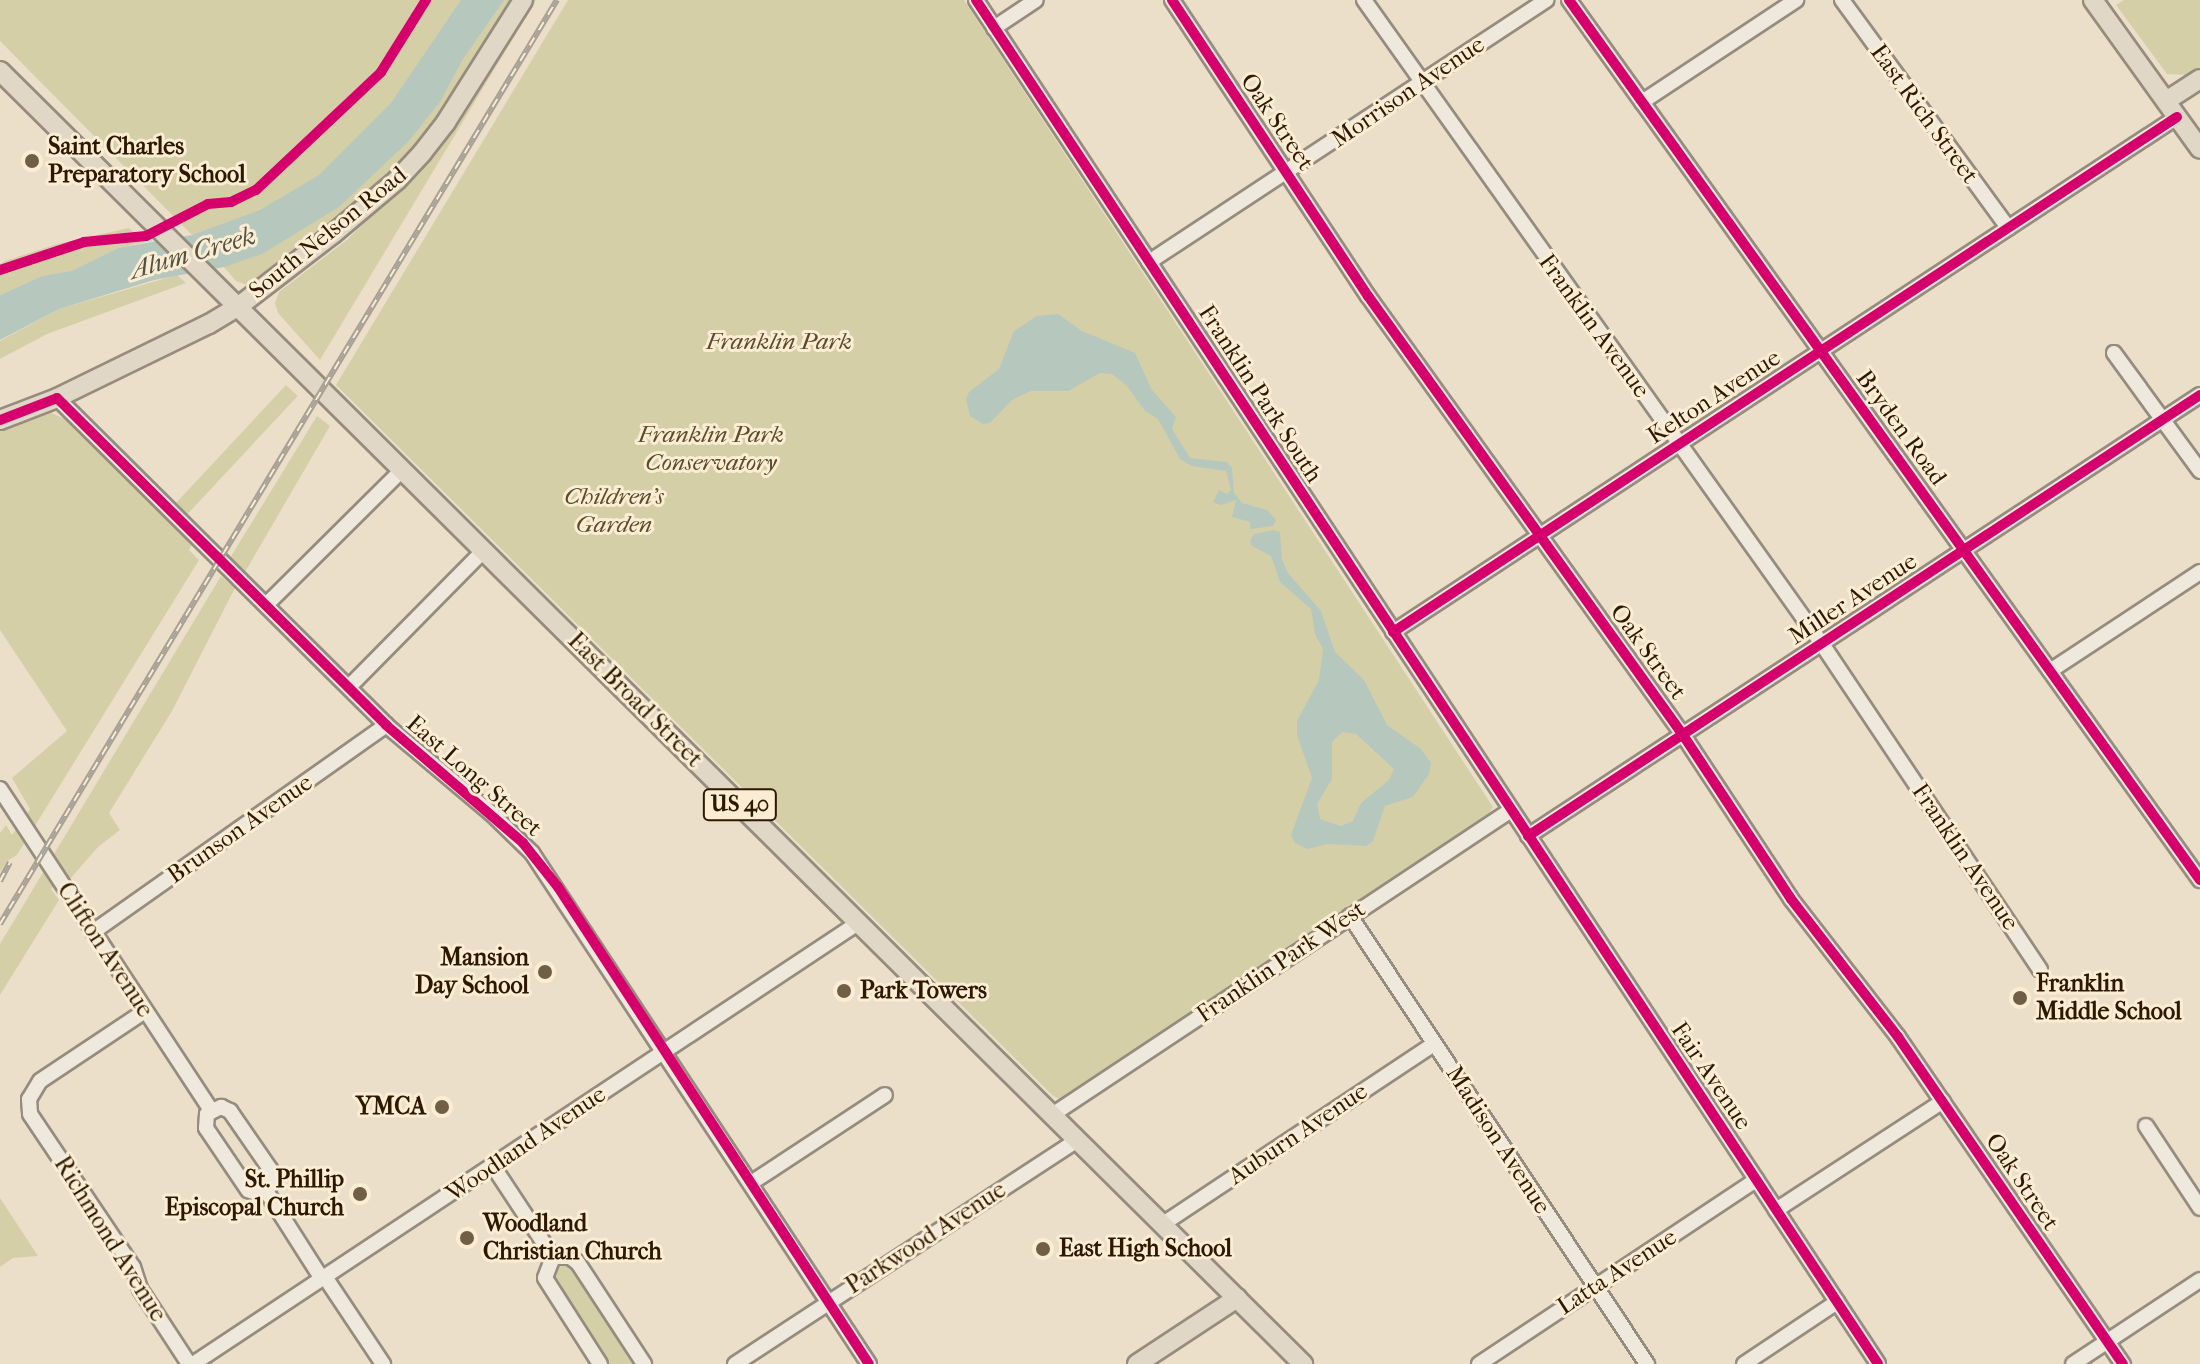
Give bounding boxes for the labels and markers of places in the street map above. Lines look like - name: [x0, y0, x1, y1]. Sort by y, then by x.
- place label: Saint Charles Preparatory School: [48, 133, 246, 189]
- marker: Saint Charles Preparatory School: [23, 152, 41, 170]
- place label: Mansion Day School: [415, 944, 529, 1000]
- marker: Mansion Day School: [536, 963, 554, 981]
- place label: Franklin Middle School: [2036, 970, 2182, 1026]
- place label: Park Towers: [860, 977, 987, 1005]
- marker: Park Towers: [835, 982, 853, 1000]
- marker: Franklin Middle School: [2011, 989, 2029, 1007]
- place label: YMCA: [356, 1093, 426, 1121]
- marker: YMCA: [433, 1098, 451, 1116]
- place label: St. Phillip Episcopal Church: [165, 1166, 344, 1222]
- marker: St. Phillip Episcopal Church: [351, 1185, 369, 1203]
- place label: Woodland Christian Church: [483, 1210, 662, 1266]
- marker: Woodland Christian Church: [458, 1229, 476, 1247]
- place label: East High School: [1059, 1235, 1232, 1263]
- marker: East High School: [1034, 1240, 1052, 1258]

